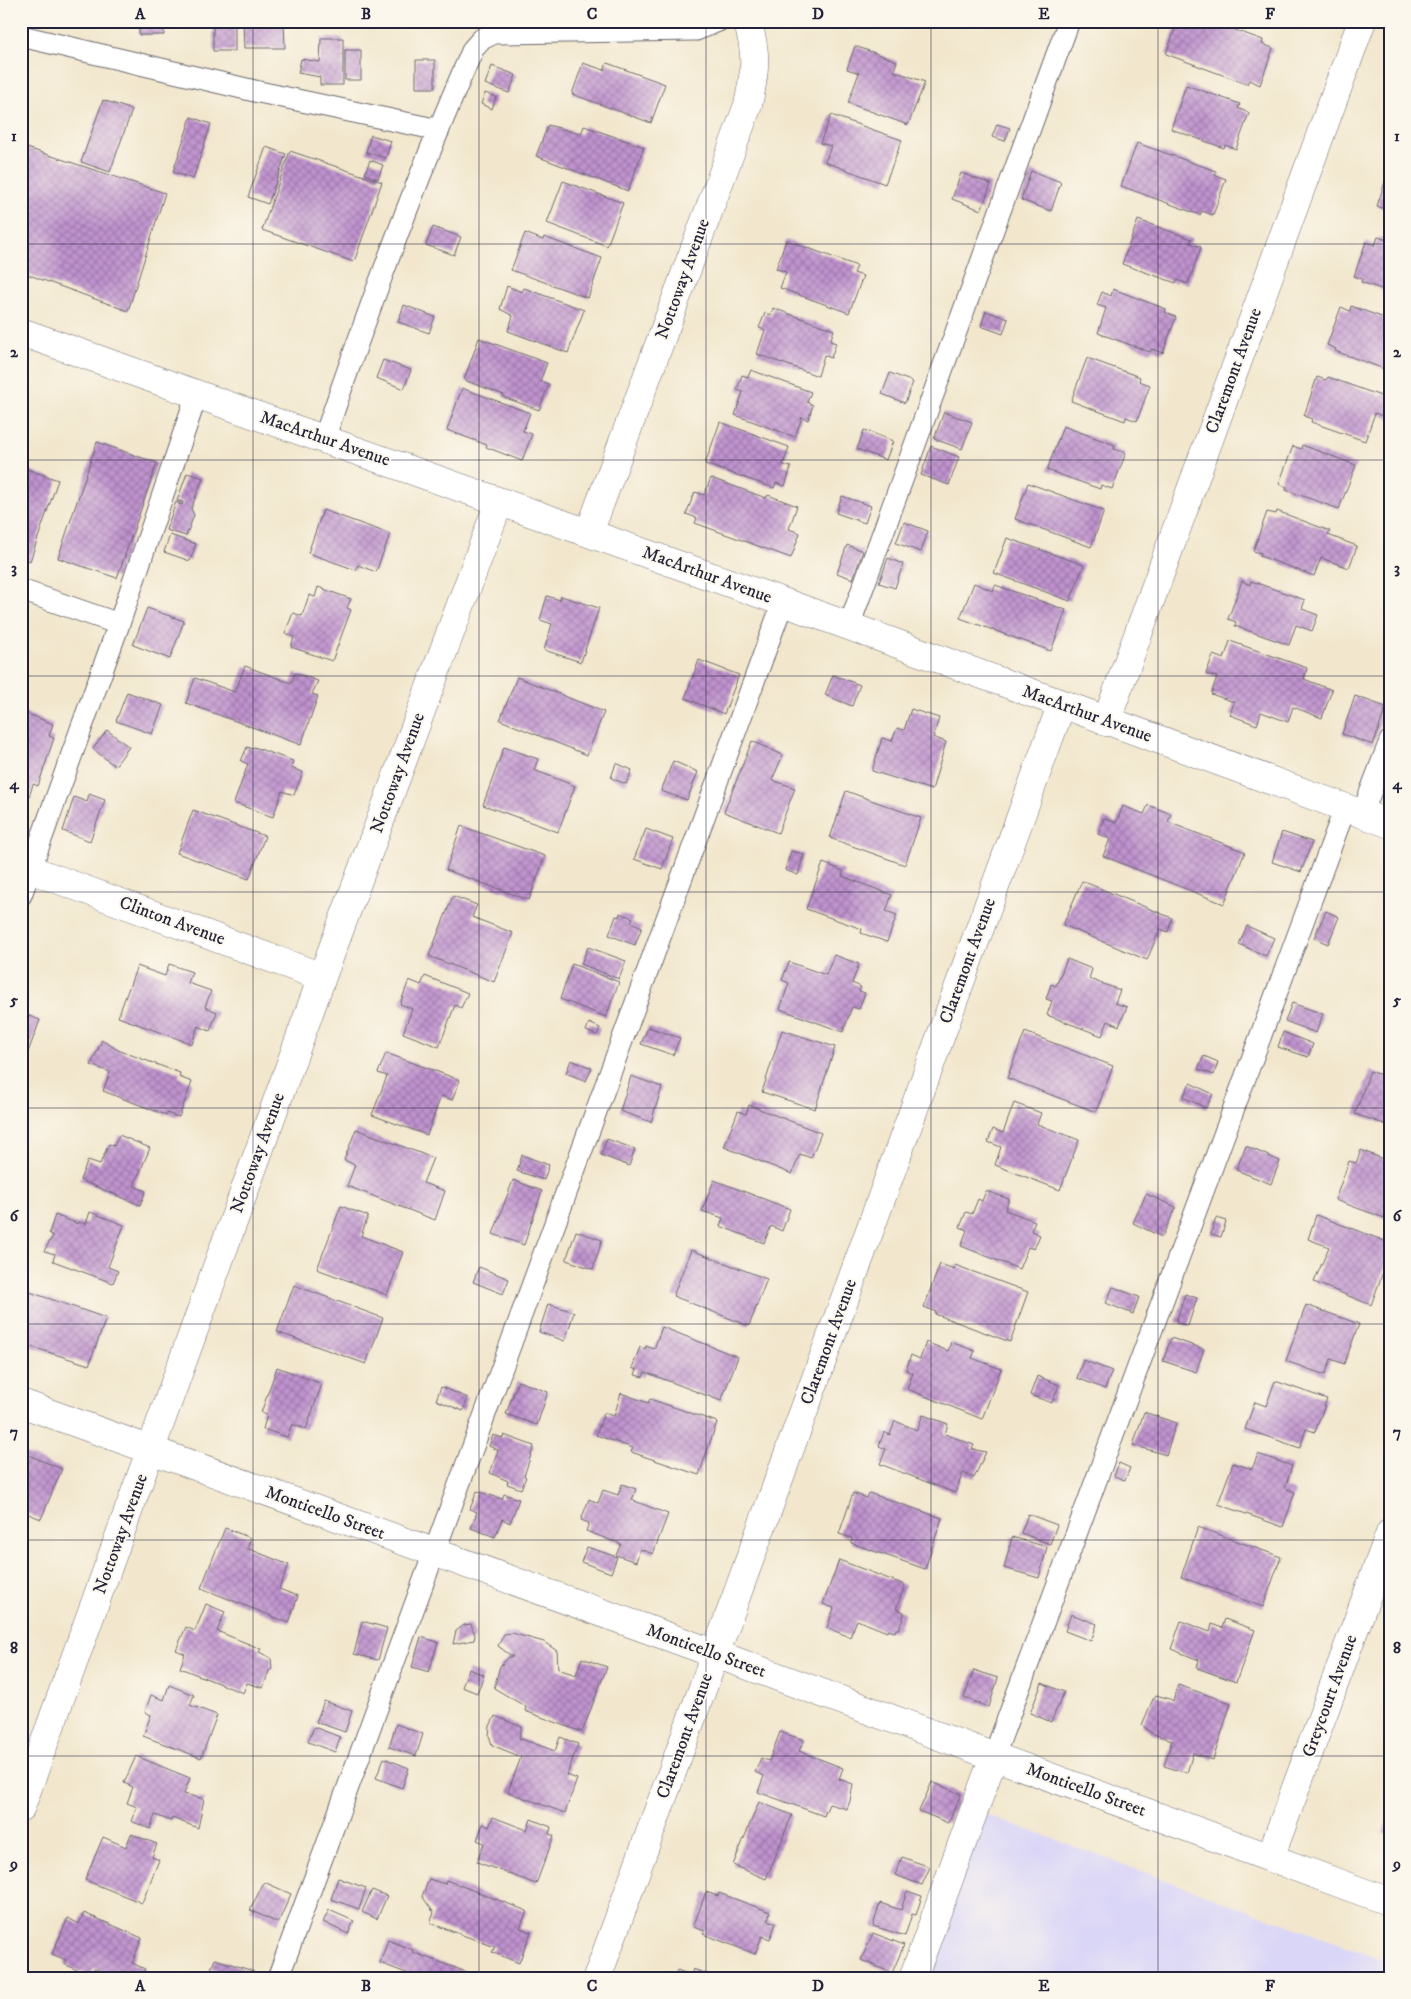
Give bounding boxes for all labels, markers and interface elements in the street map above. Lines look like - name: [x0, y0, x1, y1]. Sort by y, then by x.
- text: A: [134, 4, 146, 24]
- text: B: [361, 4, 371, 24]
- text: C: [587, 4, 597, 24]
- text: D: [812, 4, 824, 24]
- text: E: [1038, 4, 1050, 24]
- text: F: [1265, 4, 1275, 24]
- text: 1: [11, 126, 17, 146]
- text: 1: [1394, 126, 1400, 146]
- street label: Nottoway Avenue: [651, 216, 715, 342]
- street label: Claremont Avenue: [1201, 305, 1267, 437]
- text: 2: [10, 342, 19, 362]
- text: 2: [1393, 342, 1402, 362]
- street label: MacArthur Avenue: [257, 406, 393, 472]
- street label: MacArthur Avenue: [639, 541, 775, 609]
- text: 3: [11, 558, 17, 578]
- text: 3: [1394, 558, 1400, 578]
- street label: MacArthur Avenue: [1019, 680, 1155, 748]
- street label: Nottoway Avenue: [366, 710, 430, 836]
- text: 4: [8, 774, 19, 794]
- text: 4: [1391, 774, 1402, 794]
- street label: Clinton Avenue: [116, 892, 228, 950]
- street label: Claremont Avenue: [935, 895, 1001, 1027]
- text: 5: [9, 990, 18, 1010]
- text: 5: [1392, 990, 1401, 1010]
- street label: Nottoway Avenue: [226, 1090, 290, 1216]
- text: 6: [10, 1206, 20, 1226]
- text: 6: [1393, 1206, 1403, 1226]
- street label: Claremont Avenue: [796, 1276, 862, 1408]
- text: 7: [10, 1422, 18, 1442]
- text: 7: [1393, 1422, 1401, 1442]
- street label: Nottoway Avenue: [89, 1471, 153, 1597]
- street label: Monticello Street: [262, 1481, 388, 1545]
- street label: Monticello Street: [643, 1619, 769, 1683]
- street label: Greycourt Avenue: [1298, 1632, 1362, 1760]
- text: 8: [10, 1638, 18, 1658]
- text: 8: [1393, 1638, 1401, 1658]
- street label: Claremont Avenue: [652, 1670, 718, 1802]
- street label: Monticello Street: [1023, 1758, 1149, 1822]
- text: 9: [9, 1854, 18, 1874]
- text: 9: [1392, 1854, 1401, 1874]
- text: A: [134, 1976, 146, 1996]
- text: B: [361, 1976, 371, 1996]
- text: C: [587, 1976, 597, 1996]
- text: D: [812, 1976, 824, 1996]
- text: E: [1038, 1976, 1050, 1996]
- text: F: [1265, 1976, 1275, 1996]

